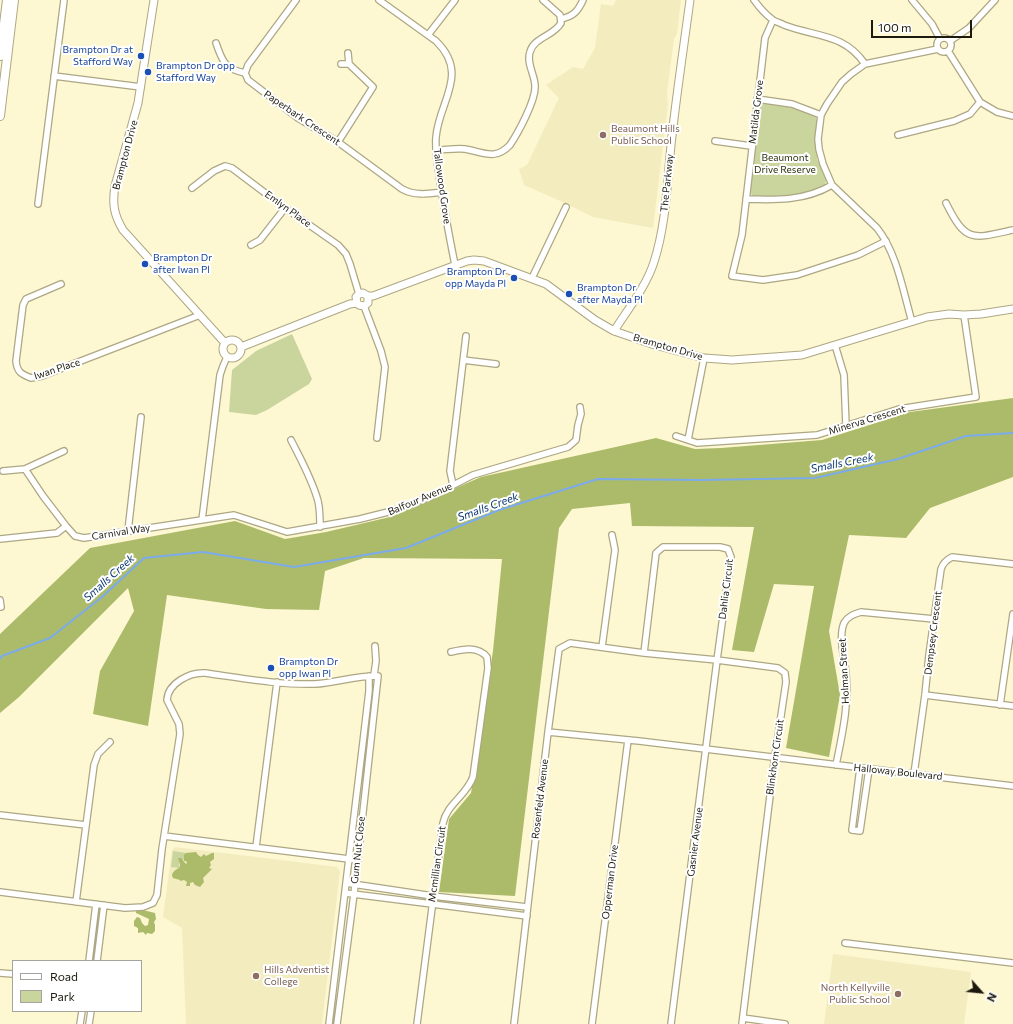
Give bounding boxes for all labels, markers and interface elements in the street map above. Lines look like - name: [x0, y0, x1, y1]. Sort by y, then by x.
- scale bar: [873, 12, 974, 38]
- text: 100 m: [878, 20, 912, 34]
- place label: Brampton Dr at Stafford Way: [63, 44, 133, 68]
- marker: Brampton Dr at Stafford Way: [136, 51, 146, 61]
- place label: Brampton Dr opp Stafford Way: [156, 60, 235, 84]
- marker: Brampton Dr opp Stafford Way: [143, 67, 153, 77]
- street label: Matilda Grove: [746, 80, 766, 144]
- street label: Paperbark Crescent: [261, 88, 343, 148]
- street label: Brampton Drive: [110, 119, 140, 191]
- place label: Beaumont Hills Public School: [611, 123, 680, 146]
- marker: Beaumont Hills Public School: [598, 130, 608, 140]
- street label: Tallowood Grove: [431, 147, 453, 225]
- park label: Beaumont Drive Reserve: [754, 152, 816, 176]
- street label: The Parkway: [658, 153, 676, 213]
- street label: Emlyn Place: [263, 188, 313, 230]
- place label: Brampton Dr after Iwan Pl: [153, 252, 212, 276]
- marker: Brampton Dr after Iwan Pl: [140, 259, 150, 269]
- place label: Brampton Dr opp Mayda Pl: [445, 266, 506, 290]
- marker: Brampton Dr opp Mayda Pl: [509, 273, 519, 283]
- place label: Brampton Dr after Mayda Pl: [577, 282, 643, 306]
- marker: Brampton Dr after Mayda Pl: [564, 289, 574, 299]
- street label: Brampton Drive: [632, 331, 704, 363]
- street label: Iwan Place: [32, 356, 82, 382]
- street label: Minerva Crescent: [827, 403, 907, 437]
- water label: Smalls Creek: [809, 450, 875, 476]
- street label: Balfour Avenue: [386, 480, 454, 518]
- water label: Smalls Creek: [456, 490, 520, 524]
- street label: Carnival Way: [91, 521, 151, 543]
- water label: Smalls Creek: [81, 552, 137, 604]
- street label: Dahlia Circuit: [716, 558, 736, 620]
- street label: Dempsey Crescent: [922, 590, 944, 676]
- street label: Holman Street: [836, 638, 852, 704]
- place label: Brampton Dr opp Iwan Pl: [279, 656, 338, 680]
- marker: Brampton Dr opp Iwan Pl: [266, 663, 276, 673]
- street label: Blinkhorn Circuit: [764, 718, 786, 796]
- street label: Rosenfeld Avenue: [529, 758, 551, 840]
- street label: Halloway Boulevard: [853, 761, 943, 783]
- street label: Gasnier Avenue: [685, 807, 705, 877]
- street label: Gum Nut Close: [348, 816, 368, 884]
- street label: Mcmillian Circuit: [426, 825, 448, 903]
- street label: Opperman Drive: [599, 844, 621, 920]
- legend: [12, 960, 142, 1012]
- place label: Hills Adventist College: [264, 964, 329, 988]
- text: Road: [50, 969, 78, 983]
- marker: Hills Adventist College: [251, 971, 261, 981]
- north arrow: [961, 972, 1001, 1012]
- place label: North Kellyville Public School: [821, 982, 890, 1006]
- text: Park: [50, 989, 75, 1003]
- marker: North Kellyville Public School: [893, 989, 903, 999]
- text: N: [984, 991, 1000, 1004]

